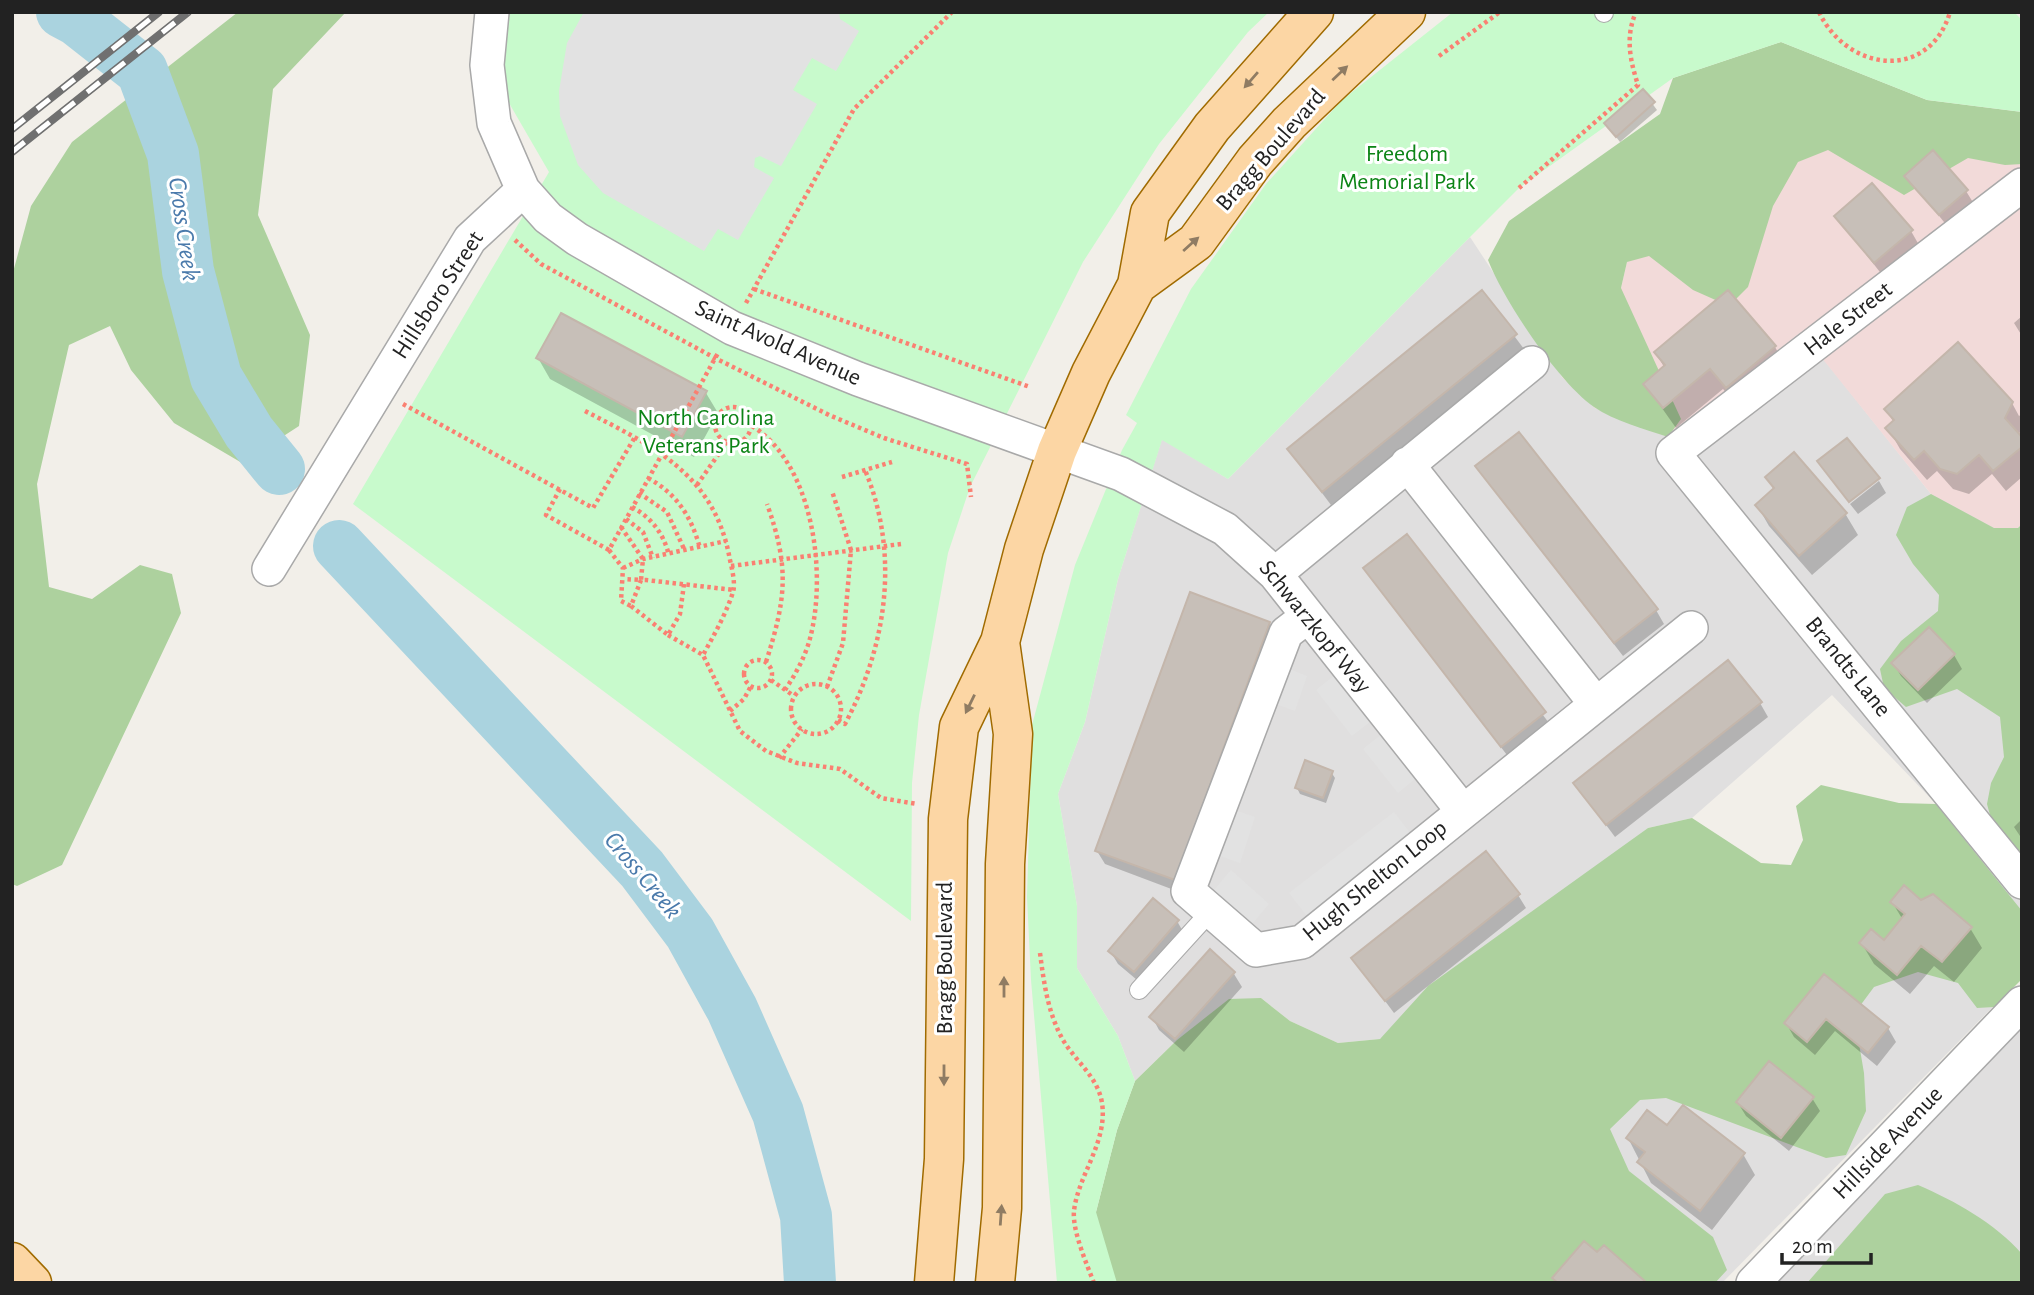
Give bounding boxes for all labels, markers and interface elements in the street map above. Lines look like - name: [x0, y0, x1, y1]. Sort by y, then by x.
- one-way arrow: [1331, 65, 1349, 81]
- one-way arrow: [1243, 71, 1259, 89]
- street label: Bragg Boulevard: [1212, 84, 1330, 216]
- park label: Freedom Memorial Park: [1339, 142, 1475, 194]
- water label: Cross Creek: [164, 175, 204, 283]
- street label: Hillsboro Street: [388, 227, 488, 363]
- one-way arrow: [1182, 236, 1200, 252]
- street label: Hale Street: [1799, 277, 1897, 361]
- street label: Saint Avold Avenue: [691, 296, 865, 390]
- park label: North Carolina Veterans Park: [637, 406, 775, 458]
- street label: Schwarzkopf Way: [1254, 556, 1376, 698]
- street label: Brandts Lane: [1801, 613, 1895, 721]
- one-way arrow: [965, 694, 976, 714]
- street label: Hugh Shelton Loop: [1298, 816, 1452, 946]
- water label: Cross Creek: [599, 827, 687, 923]
- street label: Bragg Boulevard: [933, 881, 957, 1035]
- one-way arrow: [998, 976, 1010, 998]
- one-way arrow: [938, 1064, 950, 1086]
- street label: Hillside Avenue: [1829, 1082, 1947, 1204]
- one-way arrow: [996, 1204, 1007, 1226]
- scale bar: [1782, 1222, 1871, 1266]
- text: 20 m: [1792, 1236, 1833, 1257]

